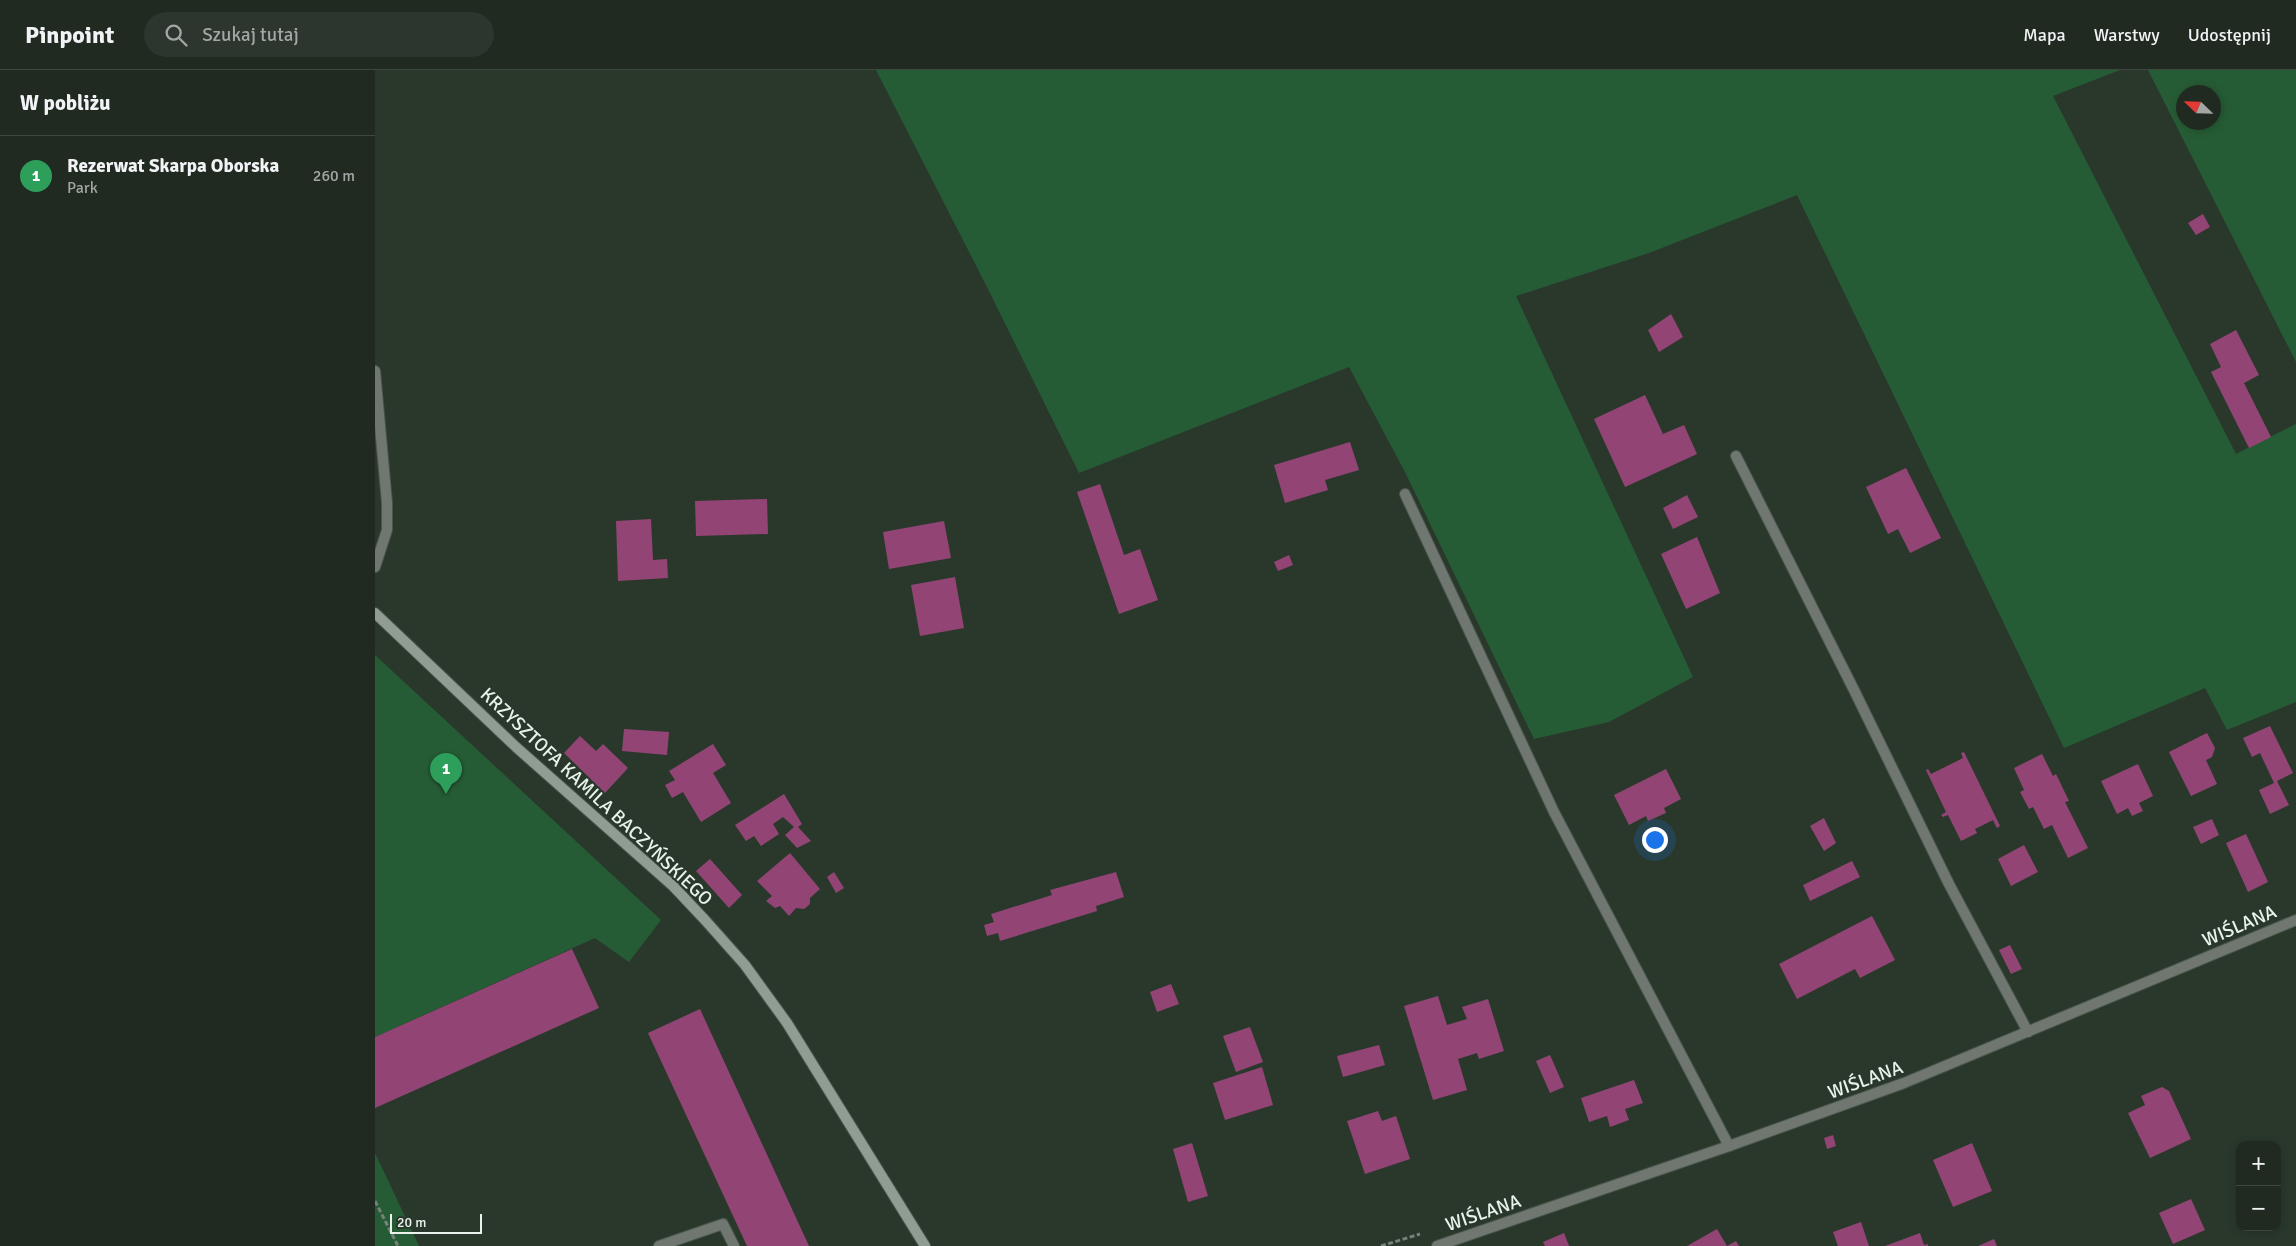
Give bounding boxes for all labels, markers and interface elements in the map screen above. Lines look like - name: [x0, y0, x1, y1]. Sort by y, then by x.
- search box: [144, 12, 494, 57]
- text: Pinpoint: [25, 20, 114, 50]
- icon: search: [162, 21, 190, 49]
- text: Szukaj tutaj: [202, 23, 299, 47]
- text: Mapa: [2023, 24, 2066, 46]
- text: Warstwy: [2094, 24, 2160, 46]
- text: Udostępnij: [2188, 24, 2271, 46]
- north arrow: [2176, 85, 2221, 130]
- text: W pobliżu: [20, 90, 111, 116]
- text: Rezerwat Skarpa Oborska: [67, 154, 279, 178]
- text: 1: [32, 166, 40, 186]
- text: 260 m: [313, 166, 355, 186]
- text: Park: [67, 178, 98, 198]
- street label: KRZYSZTOFA KAMILA BACZYŃSKIEGO: [475, 683, 718, 911]
- pin: 1: [430, 753, 462, 794]
- your location: [1642, 827, 1668, 853]
- street label: WIŚLANA: [2199, 899, 2280, 952]
- street label: WIŚLANA: [1825, 1055, 1907, 1105]
- map controls: [2236, 1141, 2281, 1231]
- button: +: [2236, 1141, 2281, 1186]
- button: −: [2236, 1186, 2281, 1231]
- street label: WIŚLANA: [1442, 1189, 1525, 1237]
- scale bar: [390, 1211, 483, 1234]
- text: 20 m: [397, 1214, 426, 1231]

